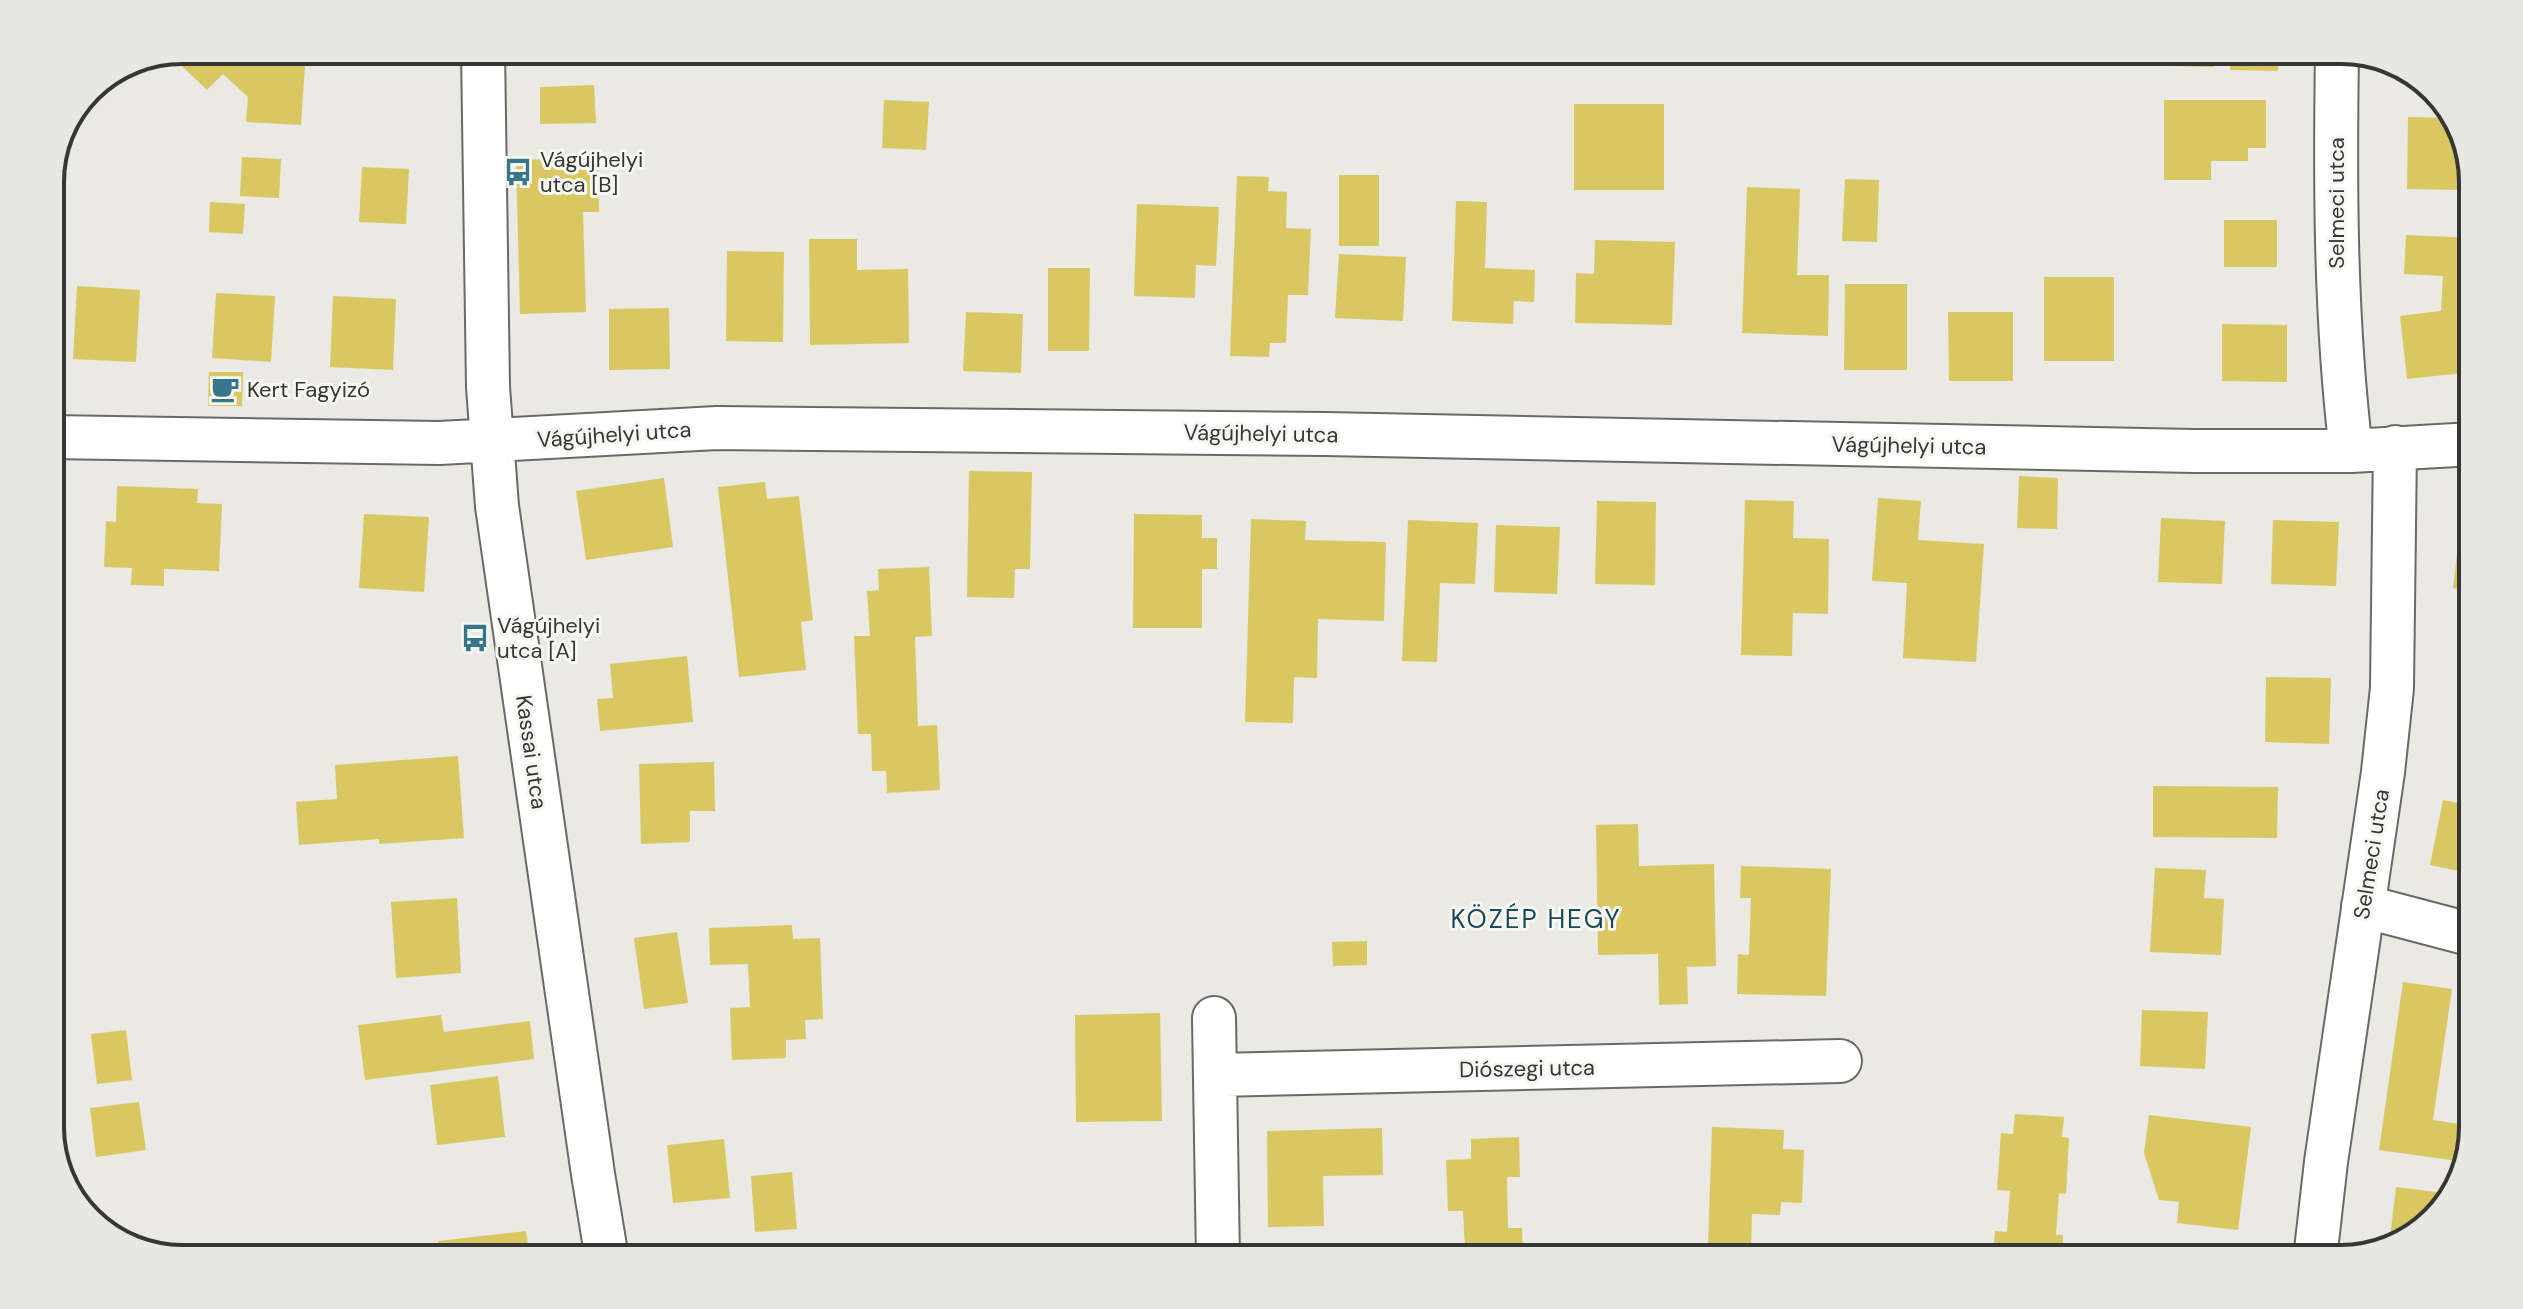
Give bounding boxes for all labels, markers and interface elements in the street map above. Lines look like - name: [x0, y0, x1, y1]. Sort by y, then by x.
- street label: Selmeci utca: [2322, 137, 2351, 269]
- place label: Vágújhelyi utca [B]: [540, 145, 643, 199]
- bus stop icon: Vágújhelyi utca [B]: [503, 157, 533, 187]
- cafe icon: Kert Fagyizó: [210, 374, 240, 404]
- place label: Kert Fagyizó: [247, 375, 370, 404]
- street label: Vágújhelyi utca: [536, 415, 692, 454]
- street label: Vágújhelyi utca: [1183, 418, 1339, 449]
- street label: Vágújhelyi utca: [1831, 430, 1987, 461]
- place label: Vágújhelyi utca [A]: [497, 611, 600, 665]
- bus stop icon: Vágújhelyi utca [A]: [460, 623, 490, 653]
- street label: Kassai utca: [509, 693, 554, 811]
- street label: Selmeci utca: [2347, 787, 2396, 921]
- district label: KÖZÉP HEGY: [1450, 902, 1622, 936]
- street label: Diószegi utca: [1459, 1053, 1595, 1084]

